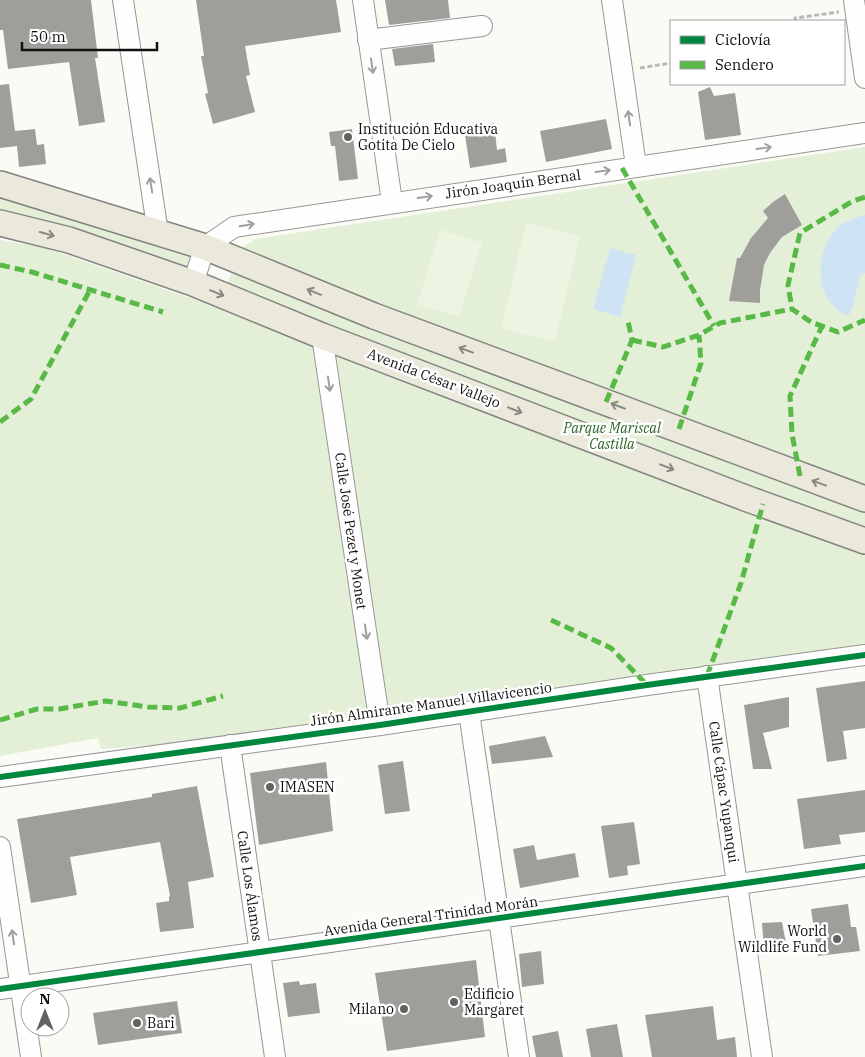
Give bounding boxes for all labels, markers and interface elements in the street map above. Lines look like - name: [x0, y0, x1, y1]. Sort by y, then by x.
- scale bar: [22, 20, 158, 52]
- legend: [670, 20, 845, 85]
- text: 50 m: [30, 27, 66, 46]
- text: Ciclovía: [715, 30, 771, 49]
- text: Sendero: [715, 55, 774, 74]
- one-way arrow: [367, 57, 377, 73]
- one-way arrow: [624, 110, 634, 126]
- place label: Institución Educativa Gotita De Cielo: [358, 120, 499, 154]
- marker: Institución Educativa Gotita De Cielo: [342, 131, 354, 143]
- one-way arrow: [756, 142, 772, 152]
- street label: Jirón Joaquín Bernal: [444, 166, 582, 202]
- one-way arrow: [595, 166, 611, 176]
- one-way arrow: [145, 177, 155, 193]
- one-way arrow: [417, 192, 433, 202]
- one-way arrow: [239, 219, 255, 229]
- one-way arrow: [39, 230, 55, 239]
- one-way arrow: [307, 287, 322, 296]
- one-way arrow: [209, 289, 224, 298]
- street label: Avenida César Vallejo: [365, 344, 503, 412]
- one-way arrow: [459, 345, 474, 354]
- one-way arrow: [325, 376, 335, 392]
- one-way arrow: [611, 401, 626, 411]
- one-way arrow: [507, 405, 522, 415]
- park label: Parque Mariscal Castilla: [562, 419, 662, 453]
- street label: Calle José Pezet y Monet: [331, 451, 371, 611]
- one-way arrow: [659, 463, 674, 472]
- one-way arrow: [812, 478, 827, 487]
- one-way arrow: [361, 623, 371, 639]
- street label: Jirón Almirante Manuel Villavicencio: [309, 678, 553, 730]
- street label: Calle Cápac Yupanqui: [705, 720, 743, 864]
- place label: IMASEN: [280, 778, 335, 796]
- marker: IMASEN: [264, 781, 276, 793]
- street label: Calle Los Álamos: [233, 829, 268, 943]
- street label: Avenida General Trinidad Morán: [323, 892, 539, 940]
- place label: World Wildlife Fund: [738, 922, 827, 956]
- one-way arrow: [8, 930, 18, 946]
- marker: World Wildlife Fund: [831, 933, 843, 945]
- place label: Edificio Margaret: [464, 985, 524, 1019]
- north arrow: [20, 987, 70, 1037]
- text: N: [39, 990, 51, 1008]
- marker: Edificio Margaret: [448, 996, 460, 1008]
- place label: Milano: [349, 1000, 394, 1018]
- marker: Milano: [398, 1003, 410, 1015]
- place label: Bari: [147, 1014, 175, 1032]
- marker: Bari: [131, 1017, 143, 1029]

